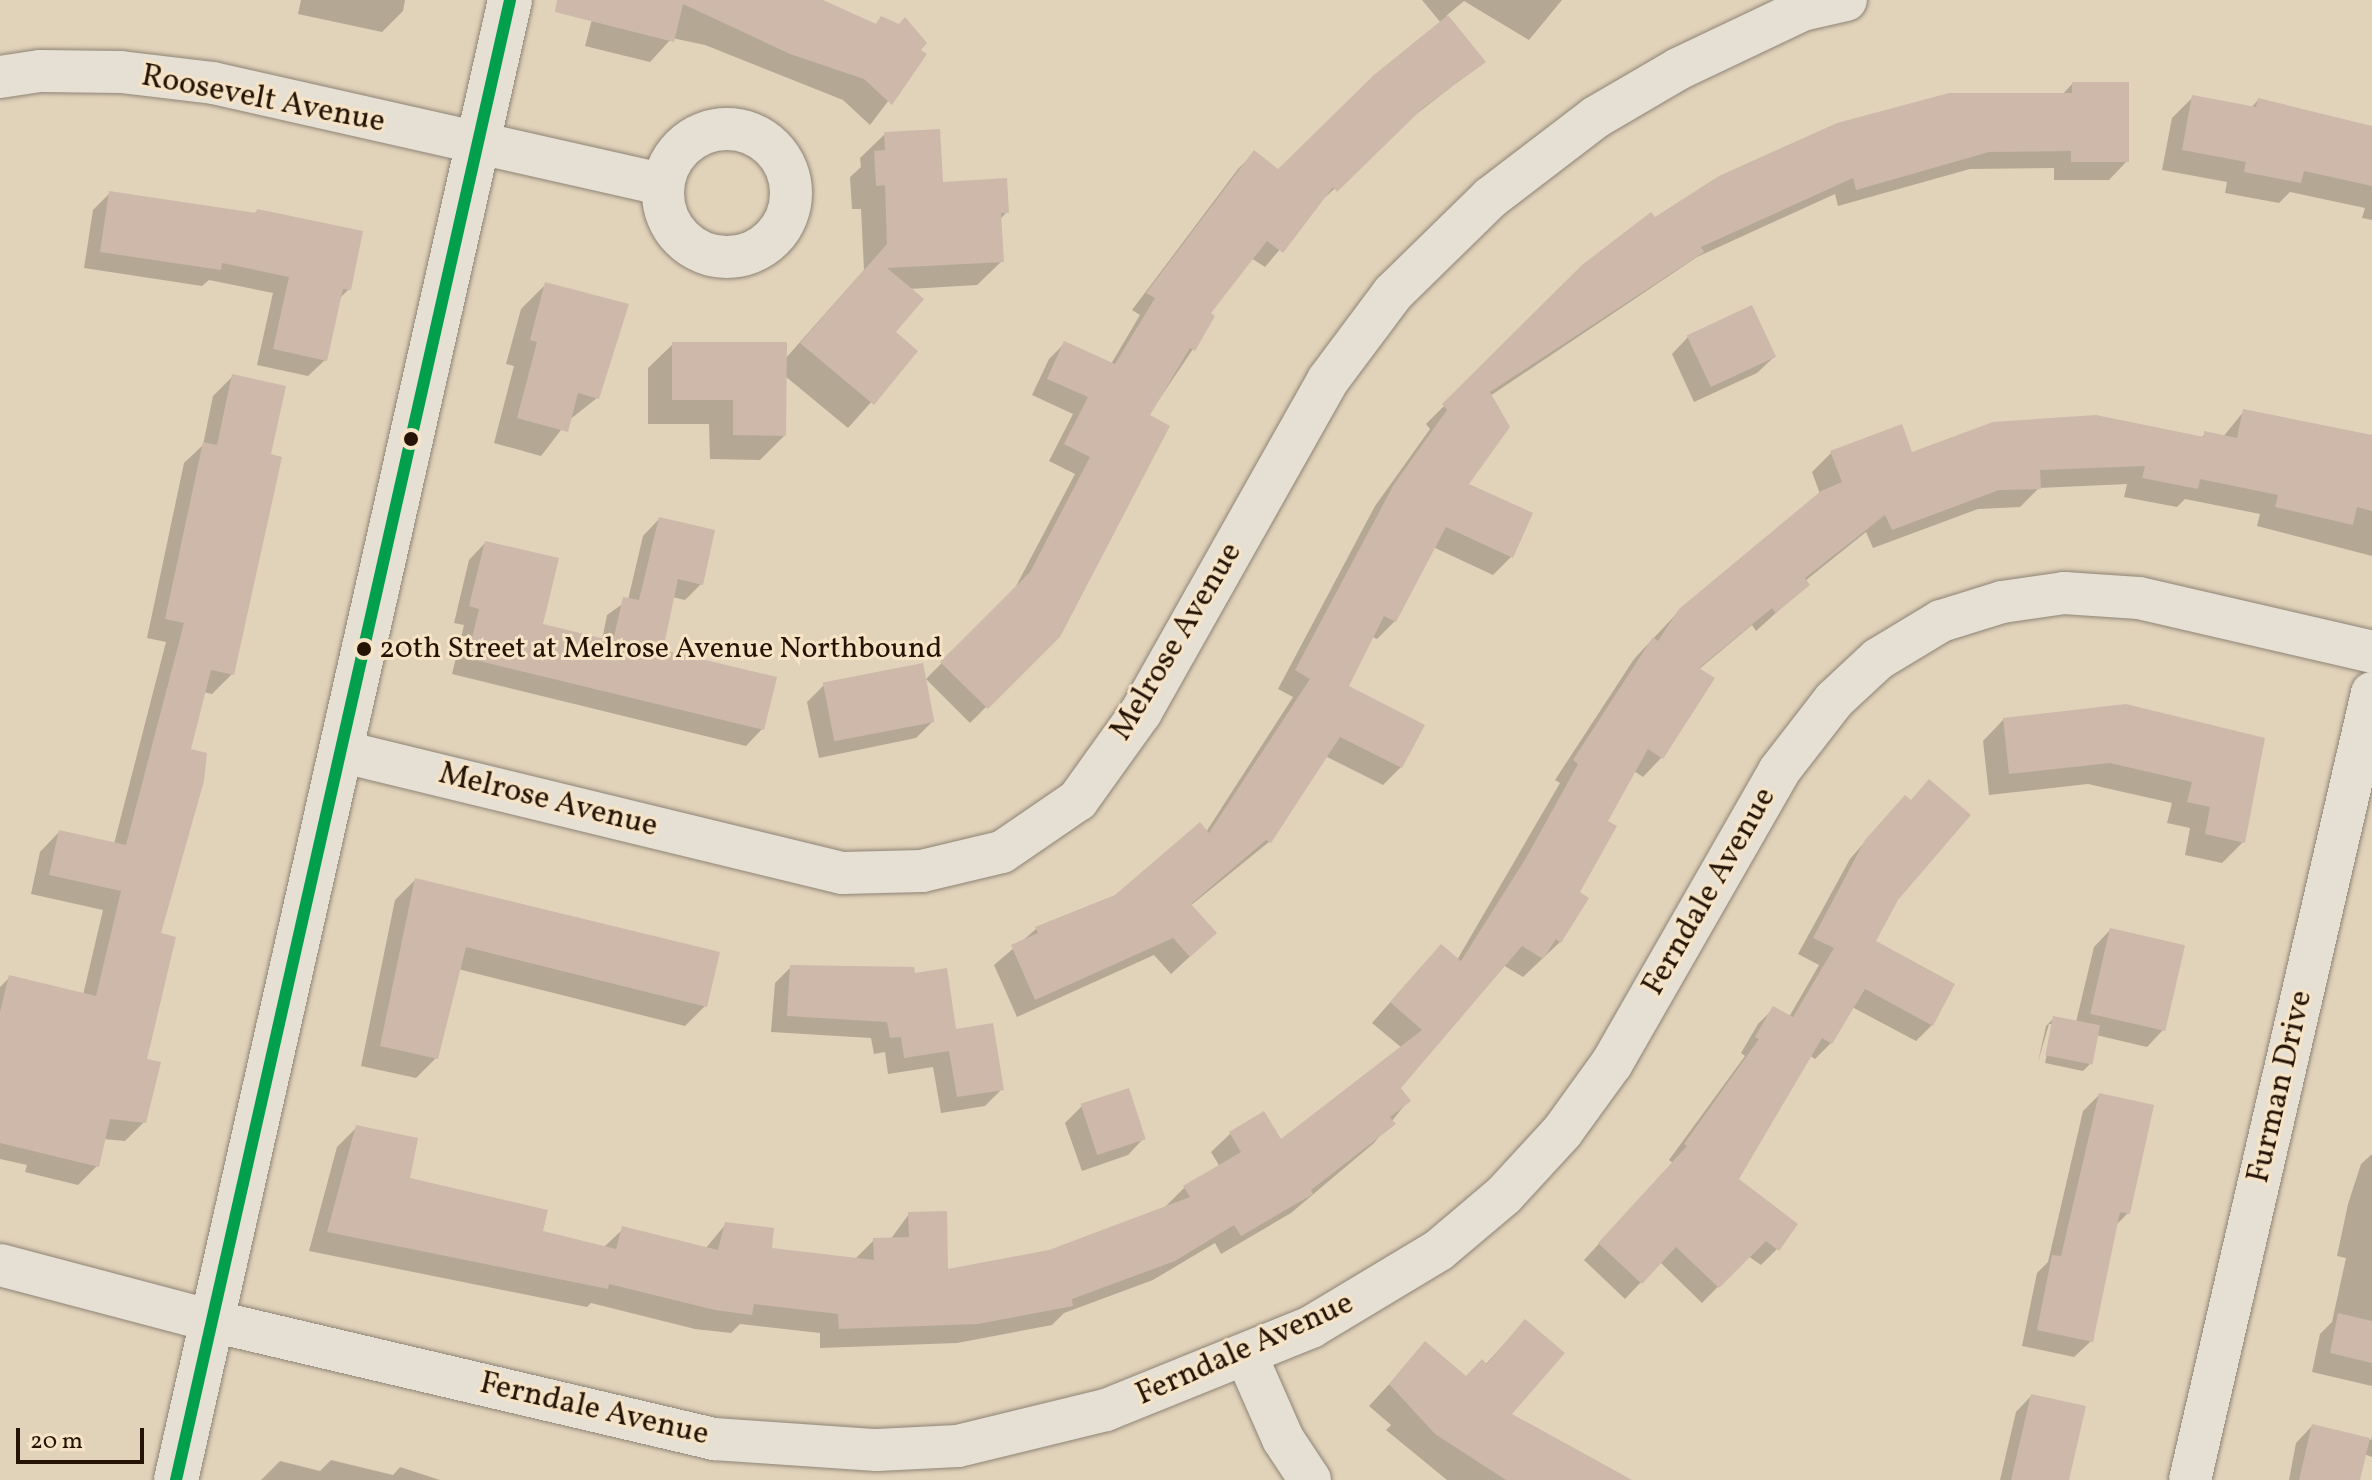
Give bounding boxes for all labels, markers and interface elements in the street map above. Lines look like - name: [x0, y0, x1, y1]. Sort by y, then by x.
- street label: Roosevelt Avenue: [138, 58, 388, 142]
- unlabelled marker: [403, 431, 419, 447]
- street label: Melrose Avenue: [1103, 536, 1251, 748]
- place label: 20th Street at Melrose Avenue Northbound: [379, 631, 942, 667]
- marker: 20th Street at Melrose Avenue Northbound: [356, 641, 372, 657]
- street label: Melrose Avenue: [435, 755, 661, 847]
- street label: Ferndale Avenue: [1635, 781, 1785, 1003]
- street label: Furman Drive: [2240, 987, 2322, 1187]
- street label: Ferndale Avenue: [1130, 1285, 1360, 1415]
- street label: Ferndale Avenue: [476, 1365, 712, 1455]
- scale bar: [20, 1412, 148, 1462]
- text: 20 m: [30, 1425, 83, 1459]

